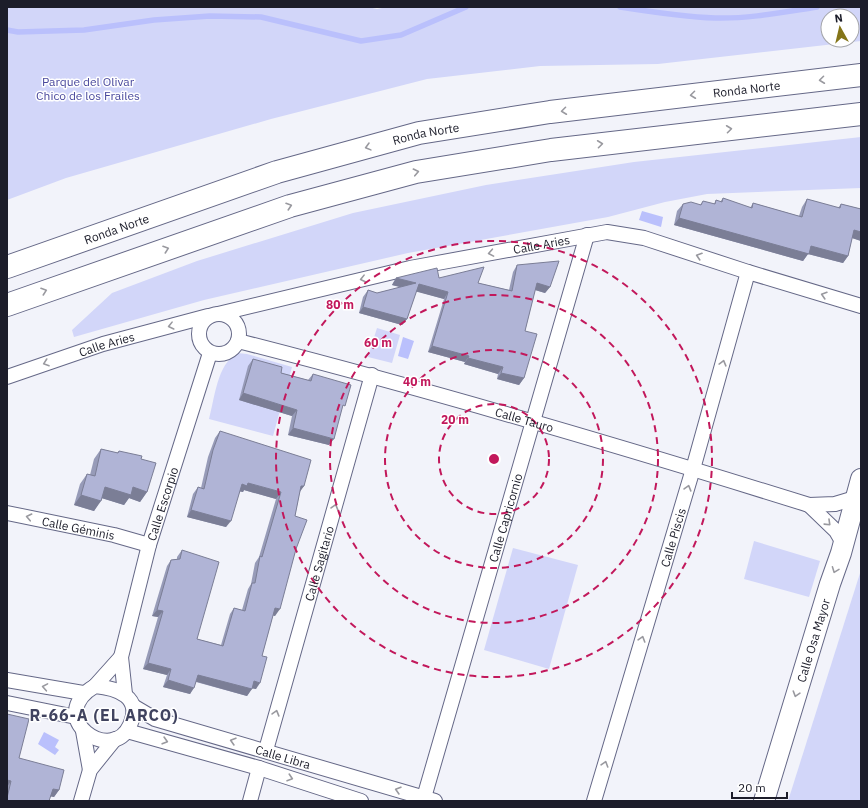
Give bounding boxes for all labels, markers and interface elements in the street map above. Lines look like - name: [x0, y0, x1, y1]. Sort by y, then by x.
- north arrow: [820, 8, 860, 48]
- text: N: [834, 11, 844, 26]
- park label: Parque del Olivar Chico de los Frailes: [36, 74, 140, 103]
- one-way arrow: [819, 75, 825, 84]
- street label: Ronda Norte: [712, 77, 781, 100]
- one-way arrow: [690, 91, 696, 100]
- one-way arrow: [561, 106, 567, 115]
- street label: Ronda Norte: [391, 119, 460, 147]
- one-way arrow: [726, 125, 732, 134]
- one-way arrow: [597, 140, 603, 149]
- one-way arrow: [364, 142, 371, 151]
- one-way arrow: [413, 169, 419, 177]
- one-way arrow: [286, 202, 293, 211]
- street label: Ronda Norte: [82, 210, 151, 247]
- street label: Calle Aries: [512, 231, 571, 257]
- one-way arrow: [163, 245, 170, 253]
- one-way arrow: [488, 248, 494, 257]
- one-way arrow: [696, 253, 703, 261]
- one-way arrow: [360, 274, 367, 283]
- one-way arrow: [40, 288, 47, 296]
- one-way arrow: [820, 291, 827, 300]
- text: 80 m: [326, 297, 354, 312]
- one-way arrow: [167, 321, 174, 330]
- street label: Calle Aries: [77, 328, 136, 359]
- text: 60 m: [364, 335, 392, 350]
- one-way arrow: [43, 359, 50, 367]
- one-way arrow: [718, 359, 727, 366]
- text: 40 m: [403, 374, 431, 389]
- street label: Calle Tauro: [494, 404, 556, 435]
- text: 20 m: [441, 412, 469, 427]
- centre of rings: [487, 452, 501, 466]
- street label: Calle Escorpio: [143, 465, 181, 542]
- street label: Calle Capricornio: [485, 471, 525, 564]
- one-way arrow: [683, 484, 692, 491]
- one-way arrow: [330, 504, 339, 511]
- street label: Calle Piscis: [657, 506, 689, 569]
- street label: Calle Géminis: [41, 513, 116, 543]
- one-way arrow: [26, 514, 32, 522]
- one-way arrow: [823, 518, 831, 526]
- street label: Calle Sagitario: [301, 524, 337, 603]
- one-way arrow: [831, 567, 840, 574]
- street label: Calle Osa Mayor: [793, 596, 833, 684]
- one-way arrow: [637, 636, 646, 643]
- one-way arrow: [42, 683, 48, 691]
- one-way arrow: [792, 690, 801, 697]
- district label: R-66-A (EL ARCO): [29, 705, 179, 725]
- one-way arrow: [271, 710, 280, 717]
- one-way arrow: [162, 736, 169, 745]
- one-way arrow: [230, 737, 237, 746]
- street label: Calle Libra: [254, 741, 313, 772]
- one-way arrow: [600, 760, 609, 767]
- one-way arrow: [286, 773, 293, 782]
- scale bar: [732, 774, 787, 800]
- text: 20 m: [738, 780, 766, 795]
- one-way arrow: [395, 786, 402, 795]

